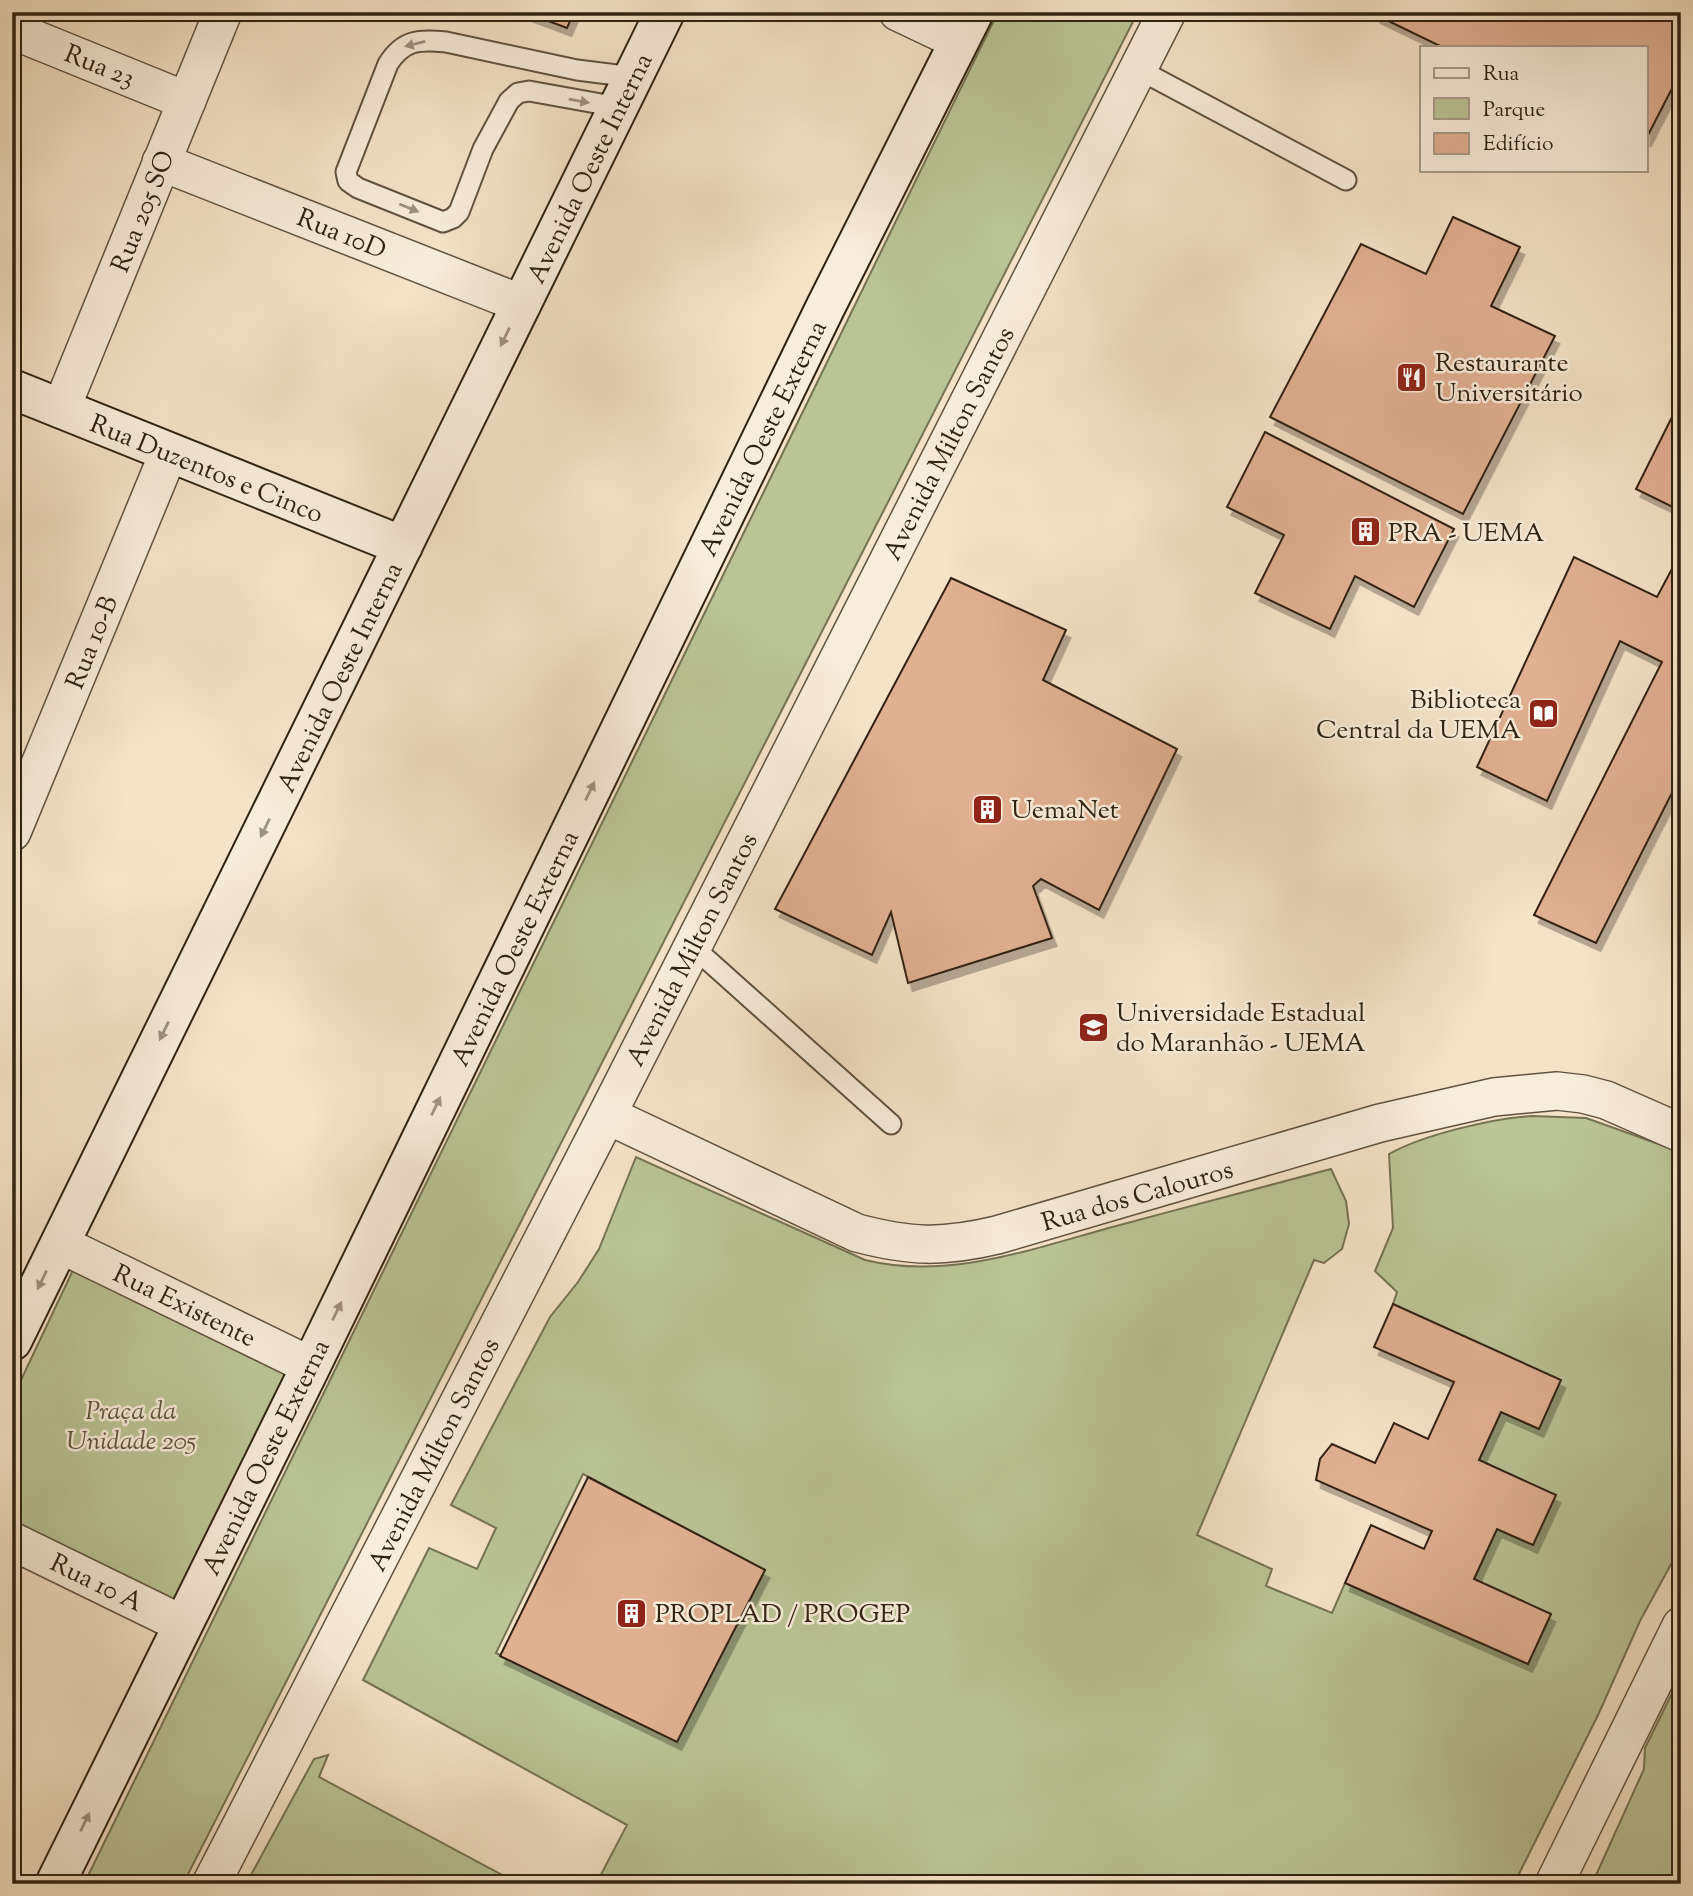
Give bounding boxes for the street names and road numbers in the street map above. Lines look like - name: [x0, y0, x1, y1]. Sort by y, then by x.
- street label: Rua 23: [58, 36, 140, 98]
- street label: Avenida Oeste Interna: [519, 48, 663, 291]
- street label: Rua 205 SO: [103, 145, 186, 278]
- street label: Rua 10D: [291, 201, 391, 270]
- street label: Avenida Oeste Externa: [691, 315, 838, 563]
- street label: Avenida Milton Santos: [875, 321, 1025, 567]
- street label: Rua Duzentos e Cinco: [84, 407, 328, 534]
- street label: Avenida Oeste Interna: [269, 557, 413, 800]
- street label: Rua 10-B: [58, 591, 129, 695]
- street label: Avenida Oeste Externa: [443, 825, 590, 1073]
- street label: Avenida Milton Santos: [618, 827, 768, 1073]
- street label: Rua dos Calouros: [1038, 1152, 1238, 1242]
- street label: Rua Existente: [106, 1257, 262, 1358]
- street label: Avenida Milton Santos: [360, 1332, 510, 1578]
- street label: Avenida Oeste Externa: [194, 1334, 341, 1582]
- street label: Rua 10 A: [43, 1546, 149, 1623]

